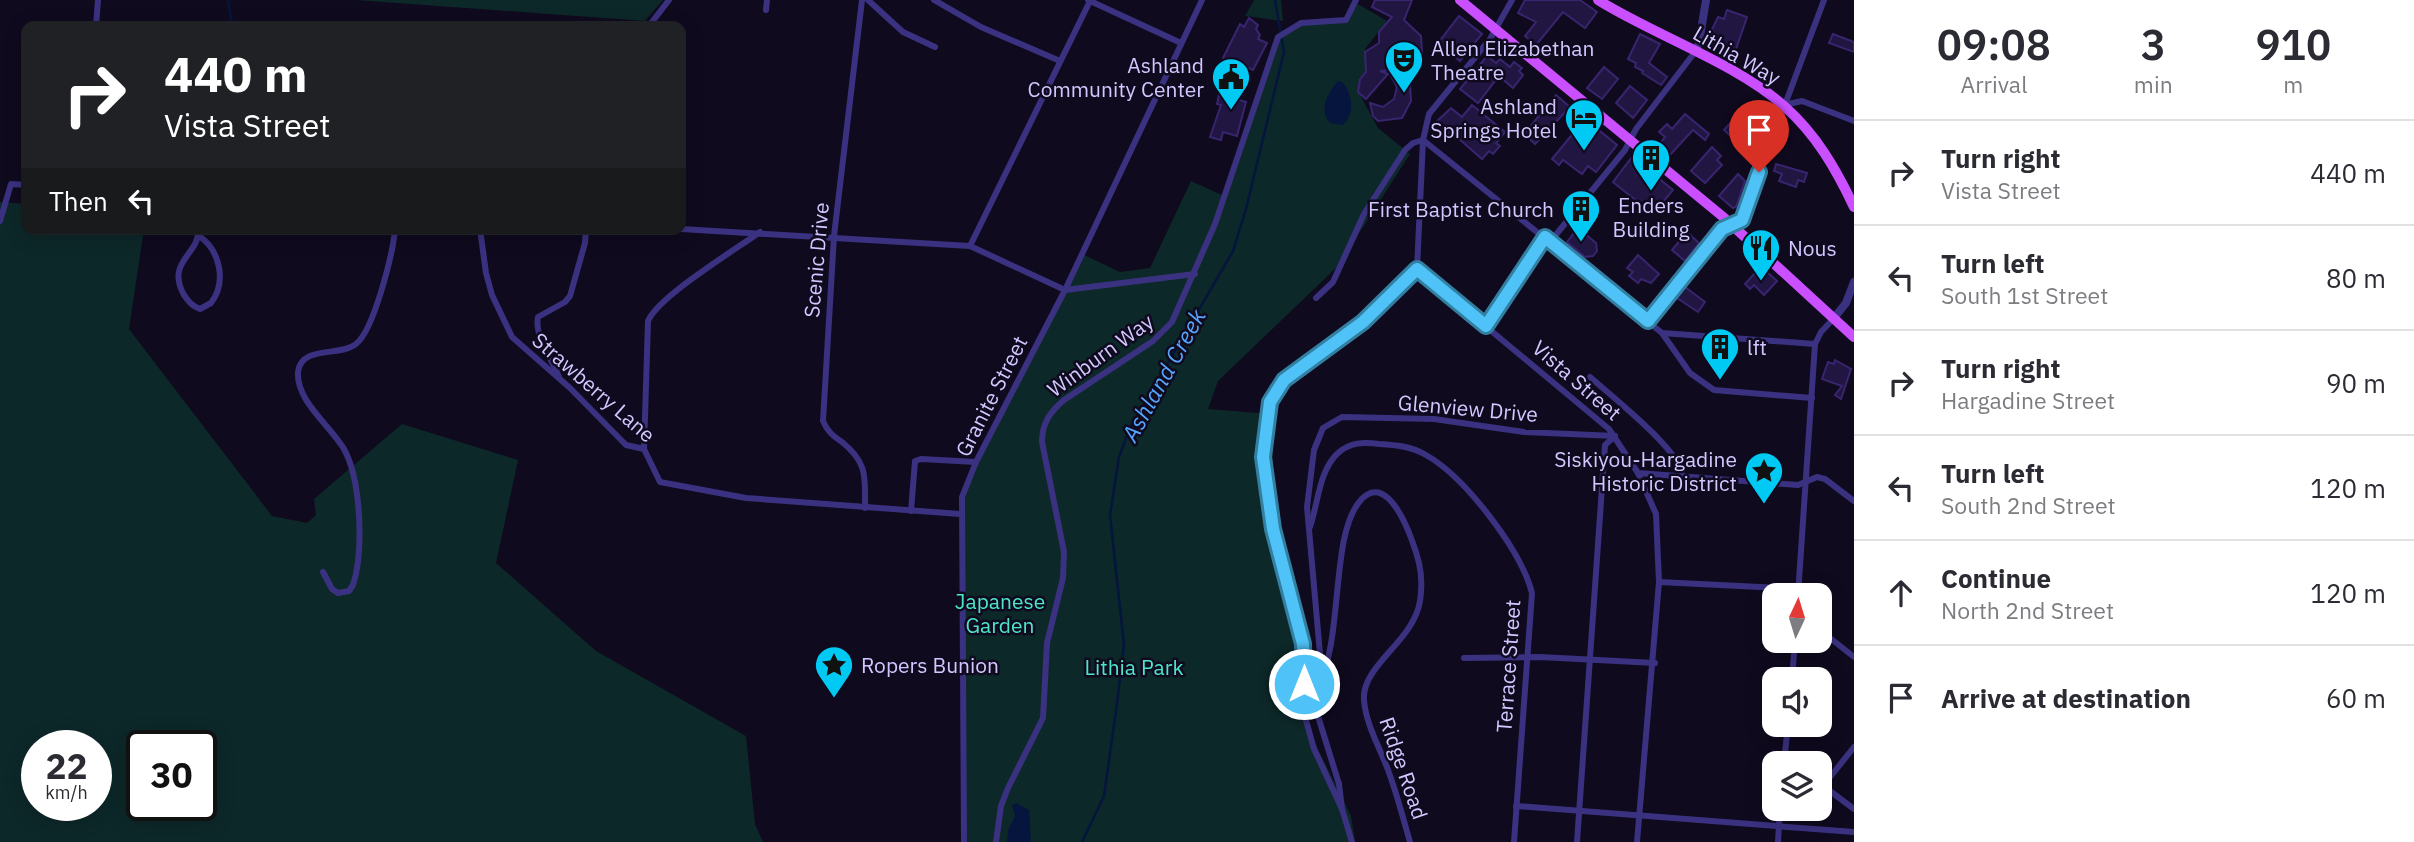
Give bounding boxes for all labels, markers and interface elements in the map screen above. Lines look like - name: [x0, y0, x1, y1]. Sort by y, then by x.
- text: 09:08: [1937, 17, 2051, 72]
- text: 3: [2141, 17, 2166, 72]
- text: 910: [2256, 17, 2331, 72]
- street label: Lithia Way: [1688, 19, 1786, 92]
- place label: Allen Elizabethan Theatre: [1431, 34, 1595, 86]
- theatre icon: Allen Elizabethan Theatre: [1383, 39, 1425, 94]
- text: 440 m: [164, 42, 308, 105]
- icon: right: [49, 49, 140, 140]
- place label: Ashland Community Center: [1028, 51, 1204, 103]
- public building icon: Ashland Community Center: [1210, 56, 1252, 111]
- text: Arrival: [1960, 69, 2027, 99]
- text: min: [2134, 69, 2173, 99]
- text: m: [2283, 69, 2303, 99]
- place label: Ashland Springs Hotel: [1430, 92, 1557, 144]
- hotel icon: Ashland Springs Hotel: [1563, 97, 1605, 152]
- pin: [1729, 100, 1789, 172]
- text: Vista Street: [164, 104, 331, 146]
- icon: arrive: [1740, 111, 1778, 149]
- building icon: Enders Building: [1630, 137, 1672, 192]
- text: Turn right: [1941, 141, 2060, 175]
- icon: right: [1882, 154, 1920, 192]
- text: 440 m: [2310, 156, 2386, 190]
- text: Vista Street: [1941, 175, 2061, 205]
- icon: left: [122, 182, 160, 220]
- text: Then: [49, 184, 108, 218]
- building icon: First Baptist Church: [1560, 188, 1602, 243]
- place label: Enders Building: [1612, 191, 1690, 243]
- place label: First Baptist Church: [1368, 195, 1554, 223]
- street label: Scenic Drive: [797, 201, 835, 319]
- restaurant icon: Nous: [1740, 227, 1782, 282]
- place label: Nous: [1788, 234, 1837, 262]
- text: Turn left: [1941, 246, 2044, 280]
- icon: left: [1882, 259, 1920, 297]
- text: 80 m: [2326, 261, 2386, 295]
- text: South 1st Street: [1941, 280, 2108, 310]
- water label: Ashland Creek: [1114, 303, 1212, 447]
- street label: Winburn Way: [1041, 307, 1159, 403]
- street label: Strawberry Lane: [527, 326, 661, 448]
- building icon: lft: [1699, 326, 1741, 381]
- street label: Granite Street: [949, 331, 1033, 461]
- place label: lft: [1747, 333, 1767, 361]
- street label: Vista Street: [1527, 334, 1627, 426]
- text: Turn right: [1941, 351, 2060, 385]
- icon: right: [1882, 364, 1920, 402]
- text: 90 m: [2326, 366, 2386, 400]
- text: Hargadine Street: [1941, 385, 2115, 415]
- street label: Glenview Drive: [1397, 388, 1539, 428]
- place label: Siskiyou-Hargadine Historic District: [1554, 445, 1737, 497]
- place icon: Siskiyou-Hargadine Historic District: [1743, 450, 1785, 505]
- text: Turn left: [1941, 456, 2044, 490]
- icon: left: [1882, 469, 1920, 507]
- text: 120 m: [2310, 471, 2386, 505]
- text: South 2nd Street: [1941, 490, 2116, 520]
- text: Continue: [1941, 561, 2051, 595]
- icon: ahead: [1882, 574, 1920, 612]
- text: 120 m: [2310, 576, 2386, 610]
- north arrow: [1762, 583, 1832, 653]
- map controls: [1762, 583, 1832, 821]
- park label: Japanese Garden: [955, 587, 1045, 639]
- text: North 2nd Street: [1941, 595, 2114, 625]
- street label: Terrace Street: [1489, 599, 1527, 733]
- place icon: Ropers Bunion: [813, 644, 855, 699]
- position arrow: [1267, 647, 1341, 721]
- place label: Ropers Bunion: [861, 651, 999, 679]
- park label: Lithia Park: [1085, 653, 1184, 681]
- button: sound: [1762, 667, 1832, 737]
- icon: arrive: [1882, 679, 1920, 717]
- text: Arrive at destination: [1941, 681, 2191, 715]
- text: 60 m: [2326, 681, 2386, 715]
- street label: Ridge Road: [1373, 713, 1435, 823]
- speed limit sign: 30: [126, 730, 217, 821]
- text: 22: [45, 743, 88, 789]
- button: layers: [1762, 751, 1832, 821]
- text: km/h: [45, 781, 88, 804]

